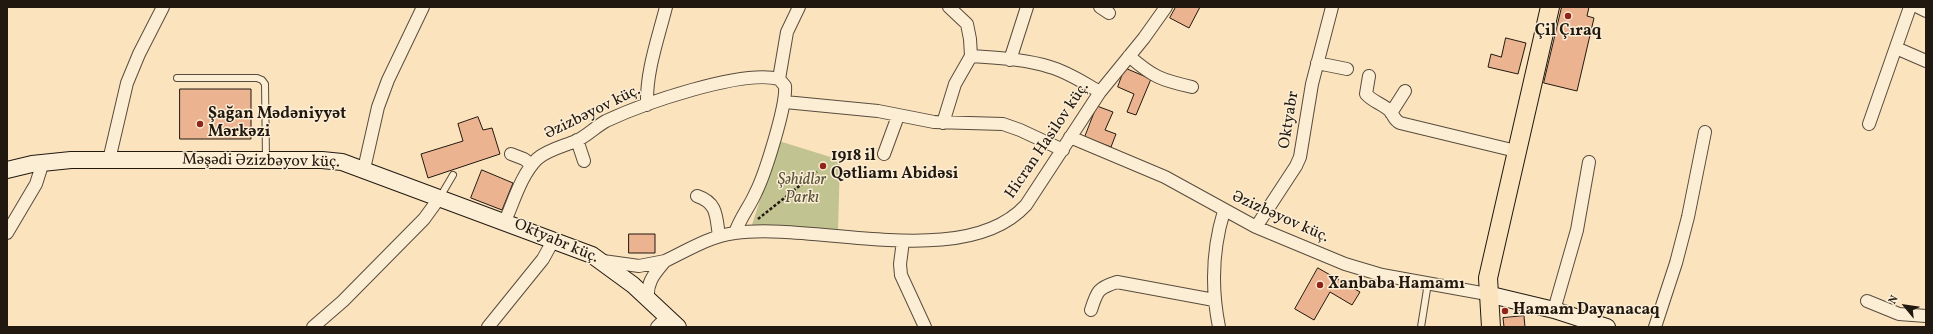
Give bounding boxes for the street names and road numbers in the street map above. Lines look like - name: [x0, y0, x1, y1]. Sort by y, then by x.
- street label: Hicran Hasilov küç.: [1002, 79, 1094, 203]
- street label: Əzizbəyov küç.: [542, 82, 644, 144]
- street label: Oktyabr: [1276, 90, 1304, 150]
- street label: Məşədi Əzizbəyov küç.: [182, 151, 340, 173]
- street label: Əzizbəyov küç.: [1228, 188, 1332, 248]
- street label: Oktyabr küç.: [511, 216, 601, 268]

